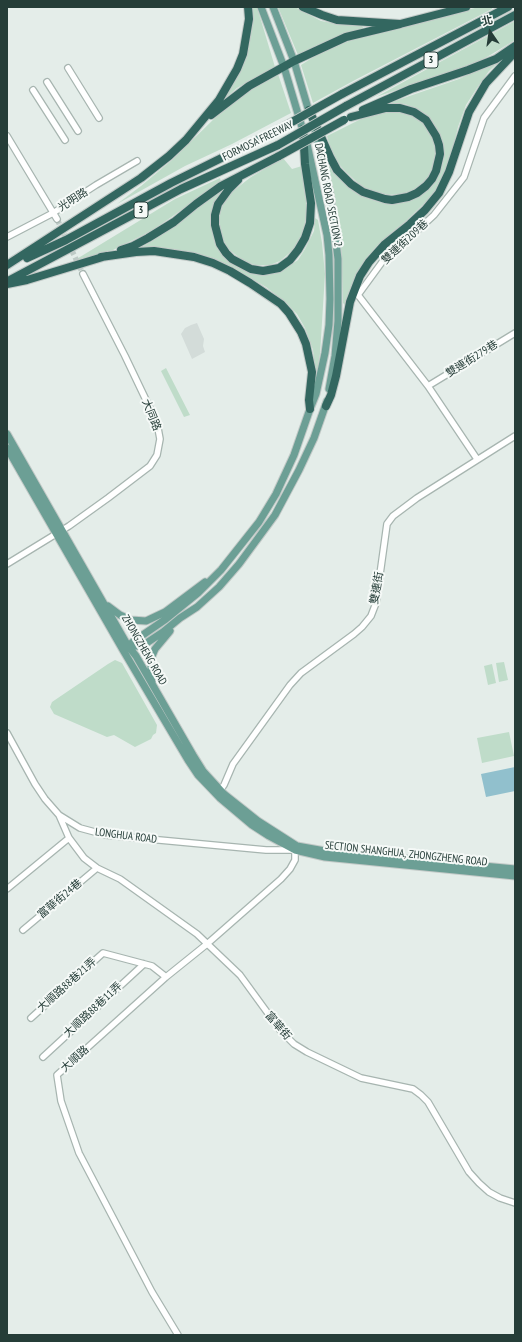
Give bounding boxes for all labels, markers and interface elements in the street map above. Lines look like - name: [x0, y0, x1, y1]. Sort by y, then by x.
- north arrow: [470, 12, 510, 52]
- text: 北: [480, 12, 494, 28]
- road number: 3: [424, 52, 438, 68]
- street label: FORMOSA FREEWAY: [220, 118, 296, 164]
- street label: DACHANG ROAD SECTION 2: [311, 142, 345, 248]
- street label: 光明路: [56, 186, 90, 214]
- road number: 3: [134, 202, 148, 218]
- street label: 雙連街209巷: [379, 217, 431, 267]
- street label: 雙連街279巷: [444, 338, 500, 380]
- street label: 大同路: [139, 397, 163, 433]
- street label: 雙連街: [368, 571, 386, 605]
- street label: ZHONGZHENG ROAD: [119, 613, 169, 687]
- street label: LONGHUA ROAD: [94, 826, 158, 846]
- street label: SECTION SHANGHUA, ZHONGZHENG ROAD: [324, 839, 488, 869]
- street label: 富華街24巷: [35, 877, 85, 921]
- street label: 大順路88巷21弄: [35, 955, 99, 1015]
- street label: 大順路88巷11弄: [61, 980, 125, 1040]
- street label: 富華街: [262, 1009, 294, 1043]
- street label: 大順路: [58, 1043, 92, 1075]

